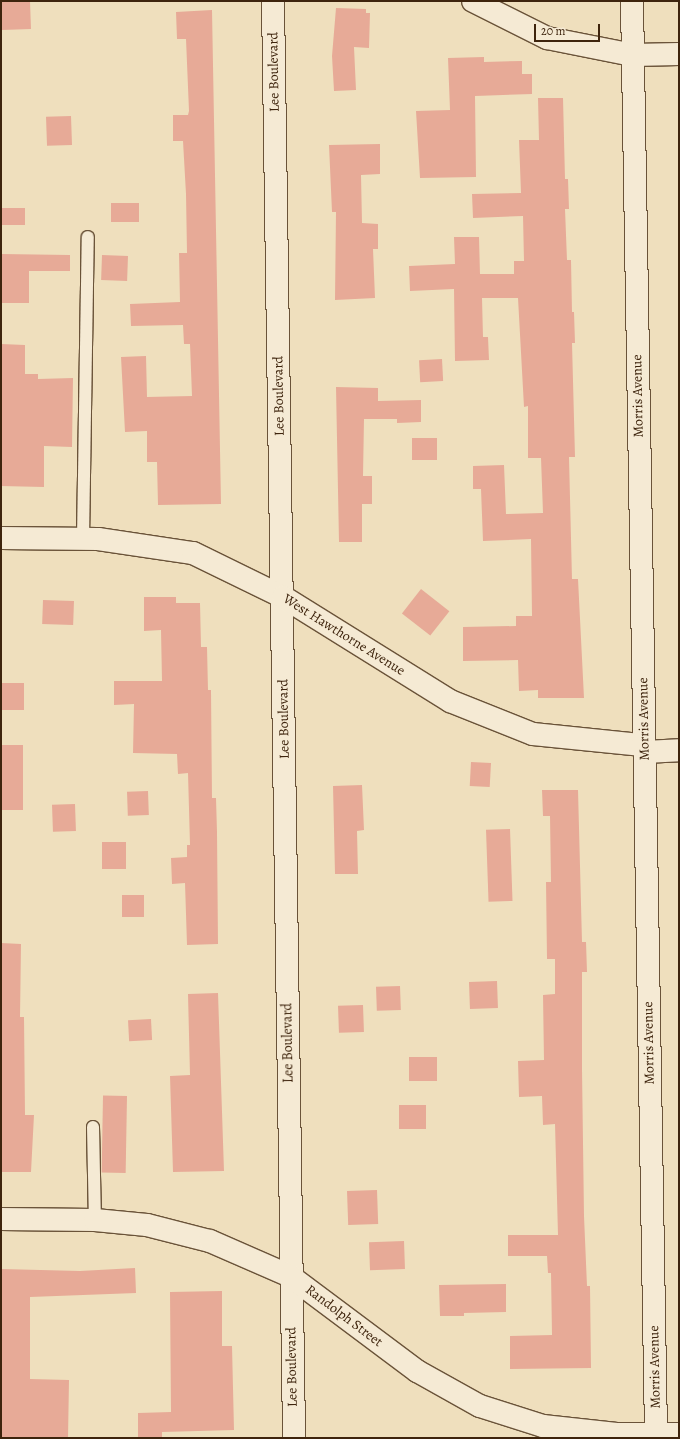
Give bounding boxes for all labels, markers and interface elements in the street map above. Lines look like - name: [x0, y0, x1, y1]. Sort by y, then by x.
- scale bar: [536, 16, 602, 42]
- text: 20 m: [541, 23, 565, 39]
- street label: Lee Boulevard: [265, 32, 283, 112]
- street label: Morris Avenue: [629, 354, 647, 438]
- street label: Lee Boulevard: [270, 356, 288, 436]
- street label: West Hawthorne Avenue: [280, 591, 408, 679]
- street label: Morris Avenue: [635, 677, 653, 761]
- street label: Lee Boulevard: [275, 679, 293, 759]
- street label: Morris Avenue: [640, 1001, 658, 1085]
- street label: Lee Boulevard: [279, 1003, 297, 1083]
- street label: Randolph Street: [302, 1281, 386, 1351]
- street label: Morris Avenue: [646, 1325, 664, 1409]
- street label: Lee Boulevard: [283, 1327, 301, 1407]

